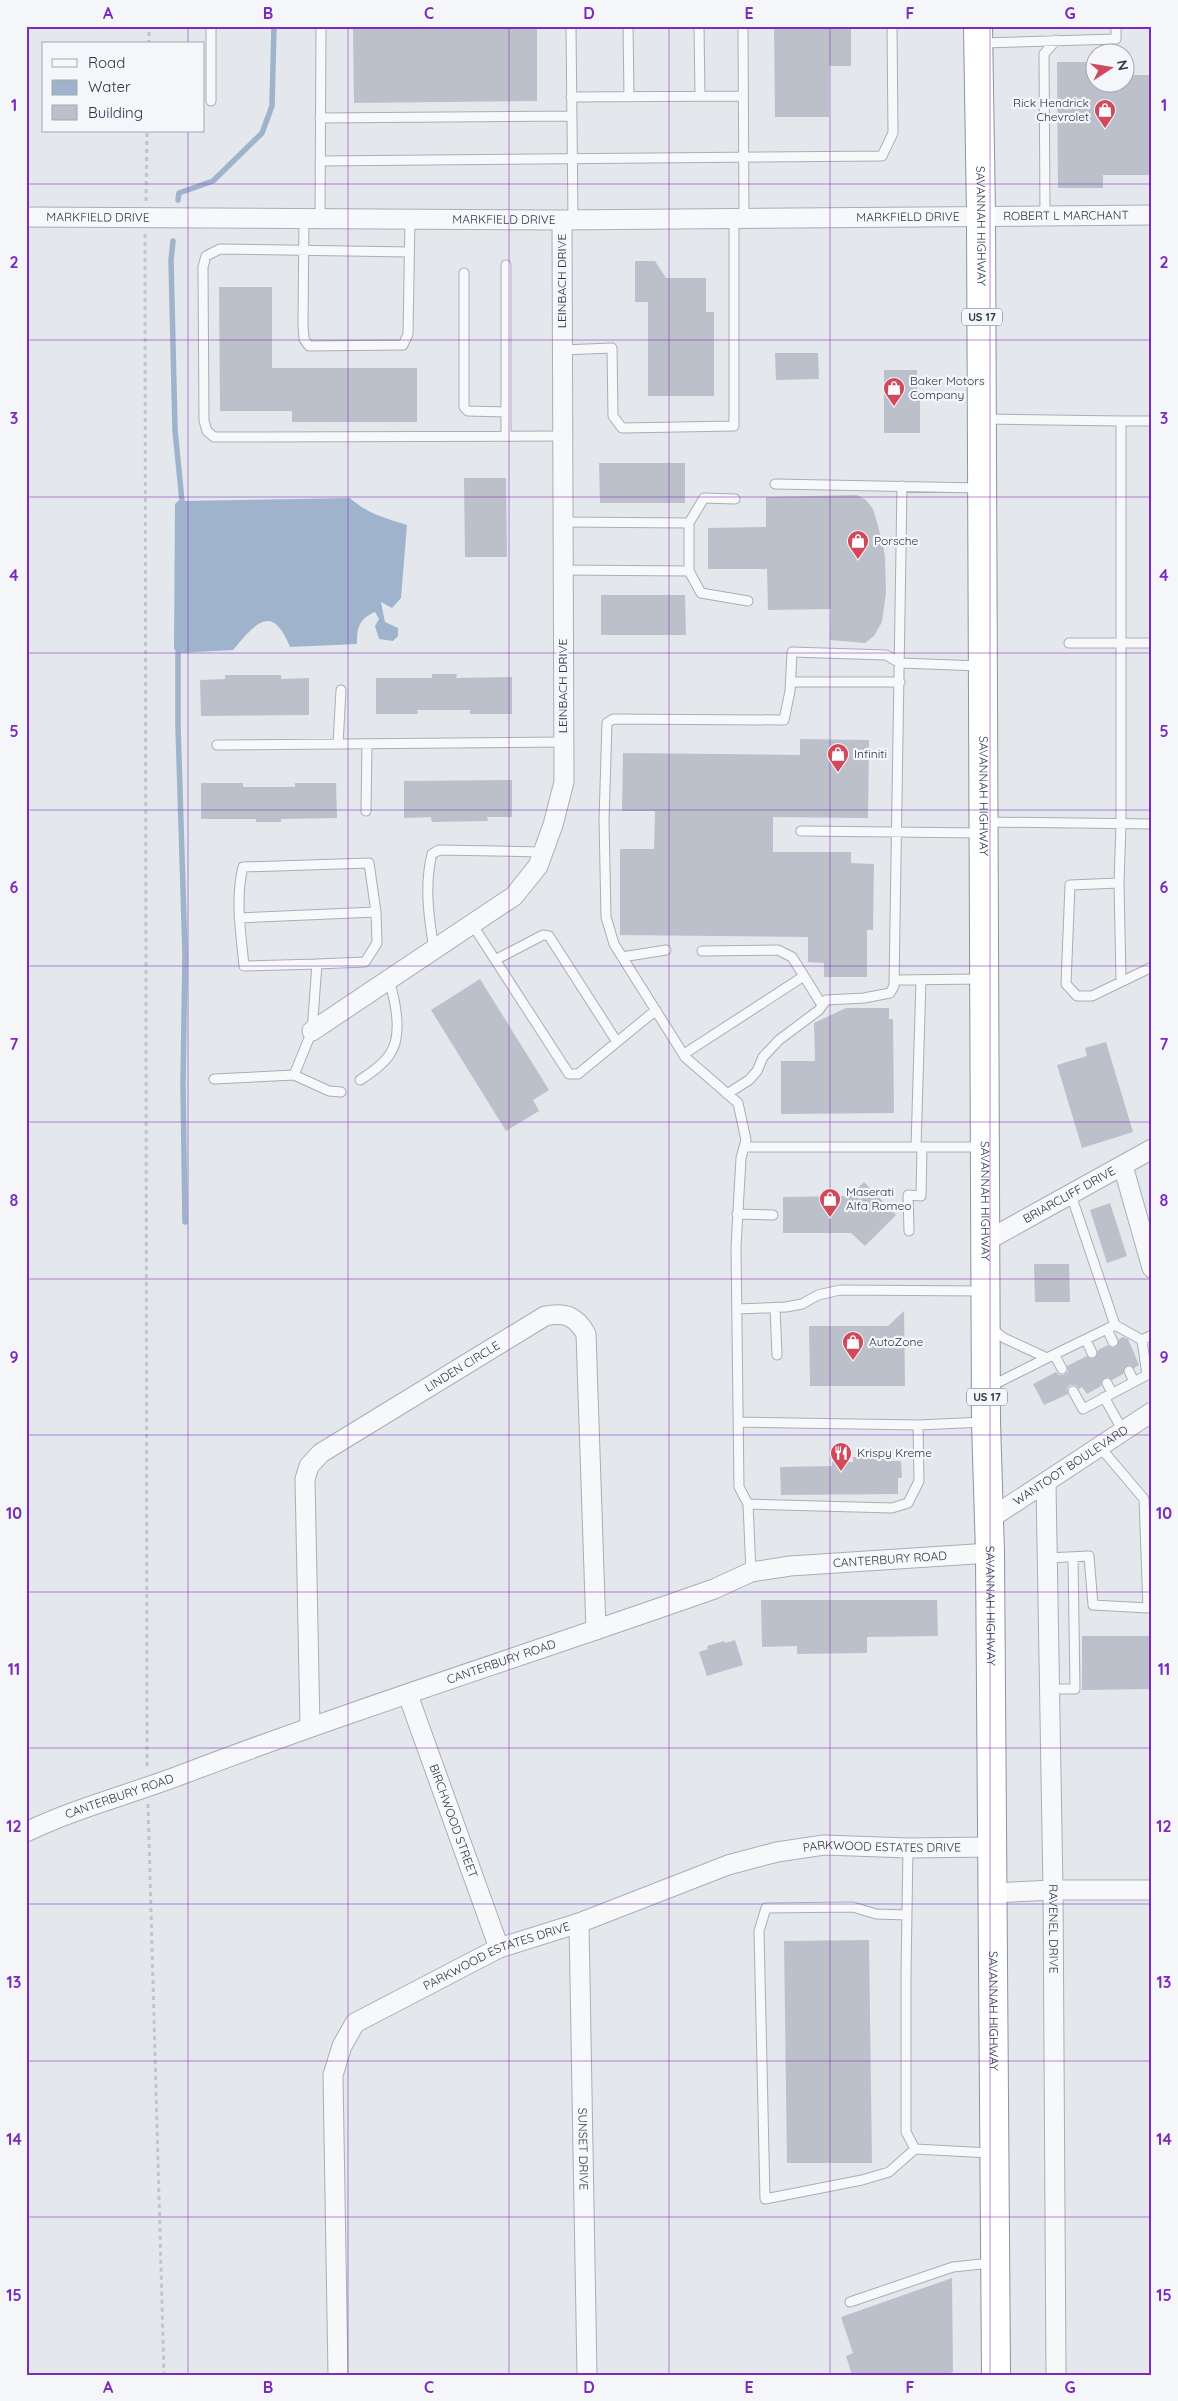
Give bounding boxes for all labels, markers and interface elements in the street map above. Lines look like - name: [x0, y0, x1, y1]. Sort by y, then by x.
- text: A: [103, 3, 114, 23]
- text: B: [263, 3, 273, 23]
- text: C: [424, 3, 434, 23]
- text: D: [583, 3, 595, 23]
- text: E: [744, 3, 754, 23]
- text: F: [906, 3, 915, 23]
- text: G: [1064, 3, 1076, 23]
- legend: [42, 42, 205, 132]
- north arrow: [1086, 42, 1136, 92]
- text: Road: [88, 53, 125, 72]
- text: N: [1113, 58, 1133, 72]
- text: Water: [88, 77, 131, 96]
- text: 1: [11, 95, 17, 115]
- place label: Rick Hendrick Chevrolet: [1013, 95, 1089, 124]
- text: 1: [1161, 95, 1167, 115]
- shop icon: Rick Hendrick Chevrolet: [1093, 98, 1117, 129]
- text: Building: [88, 103, 143, 122]
- street label: SAVANNAH HIGHWAY: [973, 166, 989, 286]
- street label: ROBERT L MARCHANT: [1003, 207, 1129, 223]
- street label: MARKFIELD DRIVE: [46, 209, 150, 225]
- street label: MARKFIELD DRIVE: [856, 209, 960, 225]
- street label: MARKFIELD DRIVE: [452, 211, 556, 227]
- street label: LEINBACH DRIVE: [554, 233, 569, 328]
- text: 2: [9, 252, 19, 272]
- text: 2: [1159, 252, 1169, 272]
- road number: US 17: [962, 308, 1002, 326]
- place label: Baker Motors Company: [910, 373, 985, 402]
- shop icon: Baker Motors Company: [882, 376, 906, 407]
- text: 3: [10, 408, 18, 428]
- text: 3: [1160, 408, 1168, 428]
- shop icon: Porsche: [846, 529, 870, 560]
- place label: Porsche: [874, 533, 919, 548]
- text: 4: [9, 565, 19, 585]
- text: 4: [1159, 565, 1169, 585]
- street label: LEINBACH DRIVE: [555, 638, 570, 733]
- text: 5: [9, 721, 19, 741]
- text: 5: [1159, 721, 1169, 741]
- street label: SAVANNAH HIGHWAY: [976, 736, 992, 856]
- shop icon: Infiniti: [826, 742, 850, 773]
- place label: Infiniti: [854, 746, 887, 761]
- text: 6: [10, 877, 19, 897]
- text: 6: [1160, 877, 1169, 897]
- text: 7: [10, 1034, 19, 1054]
- text: 7: [1160, 1034, 1169, 1054]
- street label: SAVANNAH HIGHWAY: [978, 1141, 993, 1261]
- street label: BRIARCLIFF DRIVE: [1020, 1163, 1118, 1226]
- place label: Maserati Alfa Romeo: [846, 1184, 912, 1213]
- shop icon: Maserati Alfa Romeo: [818, 1187, 842, 1218]
- text: 8: [10, 1190, 19, 1210]
- text: 8: [1160, 1190, 1169, 1210]
- shop icon: AutoZone: [841, 1330, 865, 1361]
- place label: AutoZone: [869, 1334, 923, 1349]
- street label: LINDEN CIRCLE: [422, 1337, 503, 1395]
- text: 9: [9, 1347, 19, 1367]
- text: 9: [1159, 1347, 1169, 1367]
- road number: US 17: [967, 1388, 1007, 1405]
- street label: WANTOOT BOULEVARD: [1010, 1422, 1131, 1508]
- restaurant icon: Krispy Kreme: [829, 1441, 853, 1472]
- place label: Krispy Kreme: [857, 1445, 932, 1460]
- text: 10: [6, 1503, 22, 1523]
- text: 10: [1156, 1503, 1172, 1523]
- street label: SAVANNAH HIGHWAY: [983, 1546, 999, 1666]
- street label: CANTERBURY ROAD: [832, 1548, 948, 1570]
- street label: CANTERBURY ROAD: [445, 1636, 558, 1687]
- text: 11: [8, 1659, 20, 1679]
- text: 11: [1158, 1659, 1170, 1679]
- street label: BIRCHWOOD STREET: [426, 1762, 481, 1880]
- street label: CANTERBURY ROAD: [63, 1770, 176, 1822]
- text: 12: [6, 1816, 22, 1836]
- text: 12: [1156, 1816, 1172, 1836]
- street label: PARKWOOD ESTATES DRIVE: [802, 1837, 961, 1855]
- street label: RAVENEL DRIVE: [1046, 1884, 1062, 1974]
- street label: PARKWOOD ESTATES DRIVE: [420, 1918, 572, 1993]
- street label: SAVANNAH HIGHWAY: [986, 1951, 1002, 2071]
- text: 13: [7, 1972, 21, 1992]
- text: 13: [1157, 1972, 1171, 1992]
- street label: SUNSET DRIVE: [575, 2107, 592, 2191]
- text: 14: [6, 2129, 22, 2149]
- text: 14: [1156, 2129, 1172, 2149]
- text: 15: [6, 2285, 22, 2305]
- text: 15: [1156, 2285, 1172, 2305]
- text: A: [103, 2377, 114, 2397]
- text: B: [263, 2377, 273, 2397]
- text: C: [424, 2377, 434, 2397]
- text: D: [583, 2377, 595, 2397]
- text: E: [744, 2377, 754, 2397]
- text: F: [906, 2377, 915, 2397]
- text: G: [1064, 2377, 1076, 2397]

